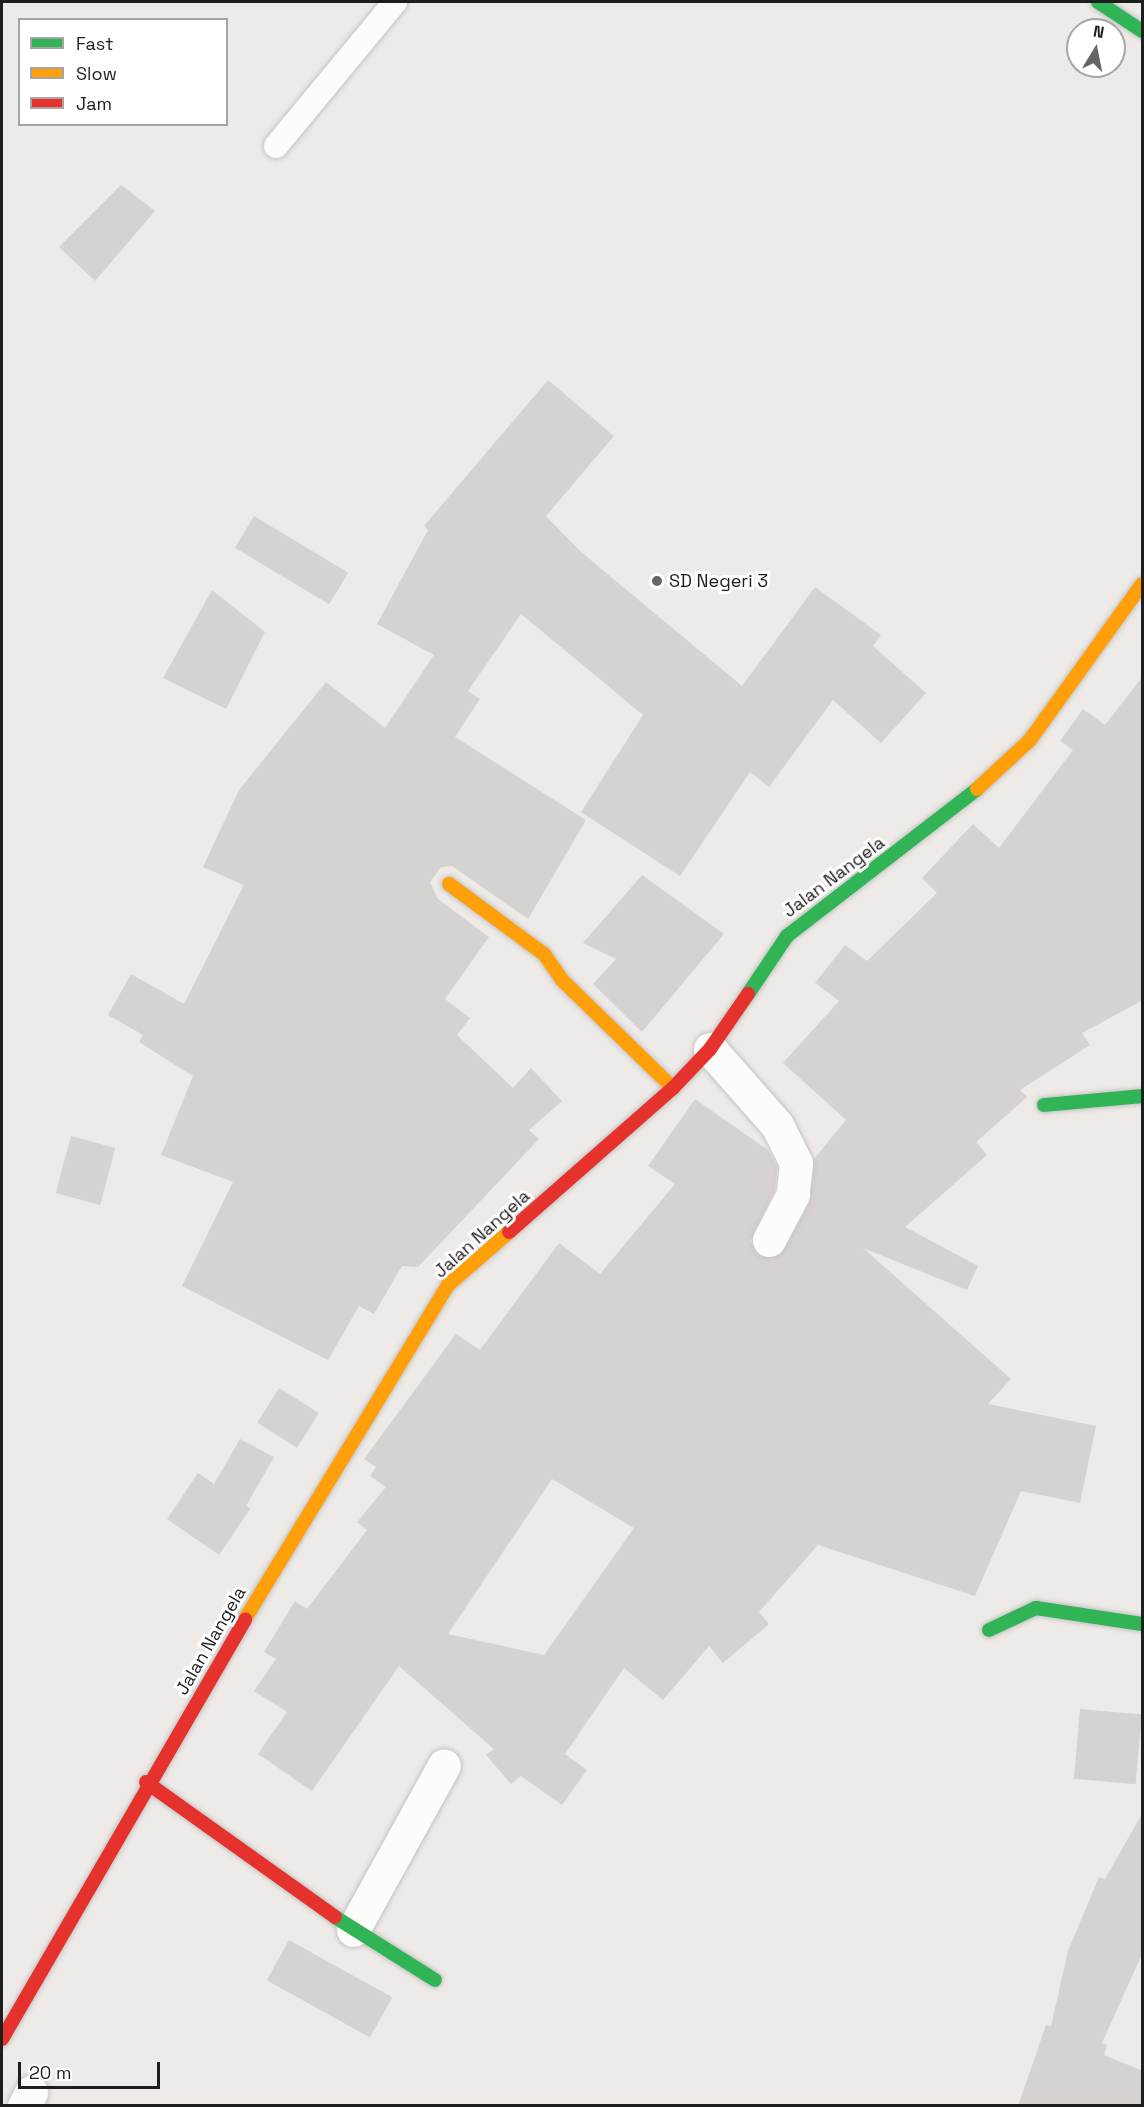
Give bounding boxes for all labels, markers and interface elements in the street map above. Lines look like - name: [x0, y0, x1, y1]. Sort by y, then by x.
- legend: [18, 18, 228, 126]
- north arrow: [1066, 18, 1126, 78]
- text: N: [1092, 20, 1106, 43]
- text: Fast: [76, 32, 113, 55]
- text: Slow: [76, 62, 117, 85]
- text: Jam: [76, 92, 112, 115]
- place label: SD Negeri 3: [669, 570, 768, 592]
- marker: SD Negeri 3: [650, 574, 664, 588]
- street label: Jalan Nangela: [779, 832, 889, 922]
- street label: Jalan Nangela: [430, 1185, 534, 1283]
- street label: Jalan Nangela: [171, 1583, 251, 1699]
- scale bar: [21, 2050, 164, 2088]
- text: 20 m: [29, 2061, 72, 2084]

